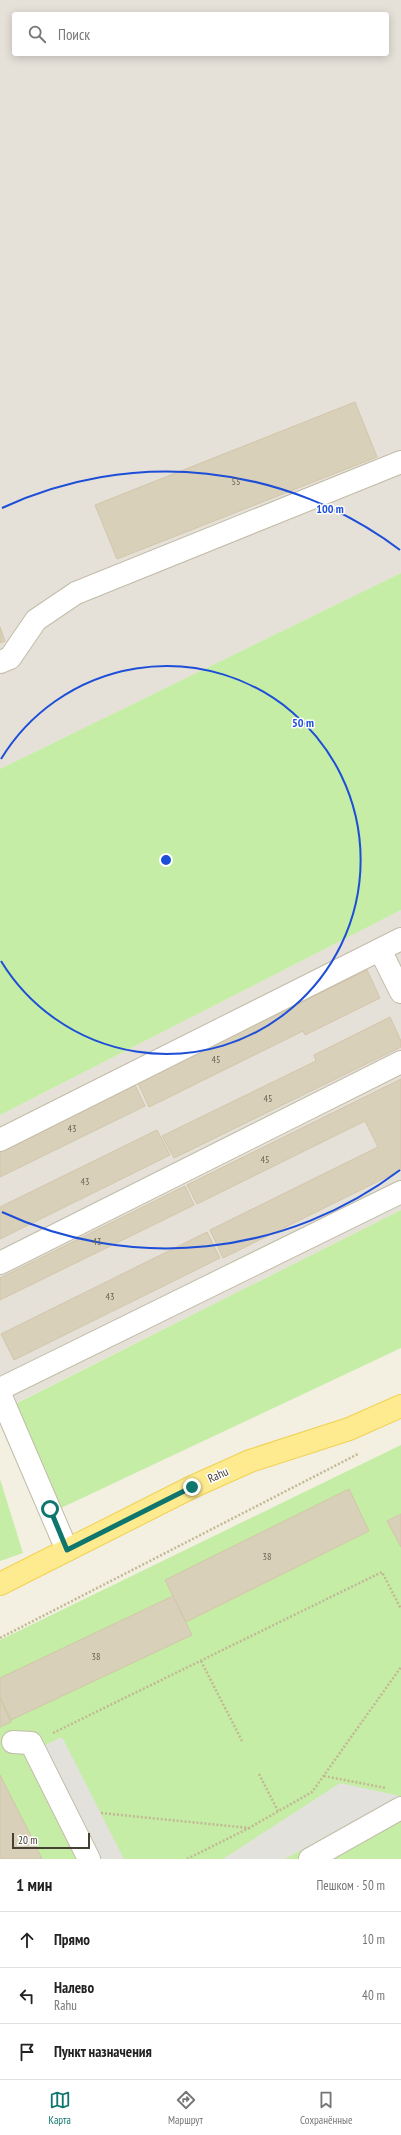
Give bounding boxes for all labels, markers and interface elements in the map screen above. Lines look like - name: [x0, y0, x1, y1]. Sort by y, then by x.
- search box: [12, 12, 389, 56]
- icon: search: [26, 23, 48, 45]
- text: Поиск: [58, 25, 90, 44]
- house number: 55: [232, 475, 241, 488]
- text: 100 m: [316, 501, 344, 516]
- text: 50 m: [292, 715, 314, 730]
- centre of rings: [159, 853, 173, 867]
- house number: 45: [212, 1053, 221, 1066]
- house number: 45: [264, 1092, 273, 1105]
- house number: 43: [68, 1122, 77, 1135]
- house number: 45: [261, 1153, 270, 1166]
- house number: 43: [81, 1175, 90, 1188]
- house number: 43: [93, 1235, 102, 1248]
- house number: 43: [106, 1290, 115, 1303]
- street label: Rahu: [205, 1463, 231, 1486]
- route end: [183, 1478, 201, 1496]
- route start: [41, 1500, 59, 1518]
- house number: 38: [263, 1550, 272, 1563]
- house number: 38: [92, 1650, 101, 1663]
- scale bar: [12, 1831, 90, 1850]
- text: 20 m: [18, 1833, 37, 1847]
- text: 1 мин: [16, 1874, 52, 1896]
- text: Пешком · 50 m: [317, 1877, 385, 1894]
- icon: ahead: [16, 1929, 38, 1951]
- text: Прямо: [54, 1930, 90, 1949]
- text: 10 m: [362, 1931, 385, 1948]
- text: Налево: [54, 1978, 94, 1997]
- icon: left: [16, 1985, 38, 2007]
- text: 40 m: [362, 1987, 385, 2004]
- text: Rahu: [54, 1997, 77, 2014]
- icon: arrive: [16, 2041, 38, 2063]
- text: Пункт назначения: [54, 2042, 152, 2061]
- tab: Карта: [49, 2089, 71, 2127]
- tab: Маршрут: [168, 2089, 203, 2127]
- tab: Сохранённые: [300, 2089, 352, 2127]

